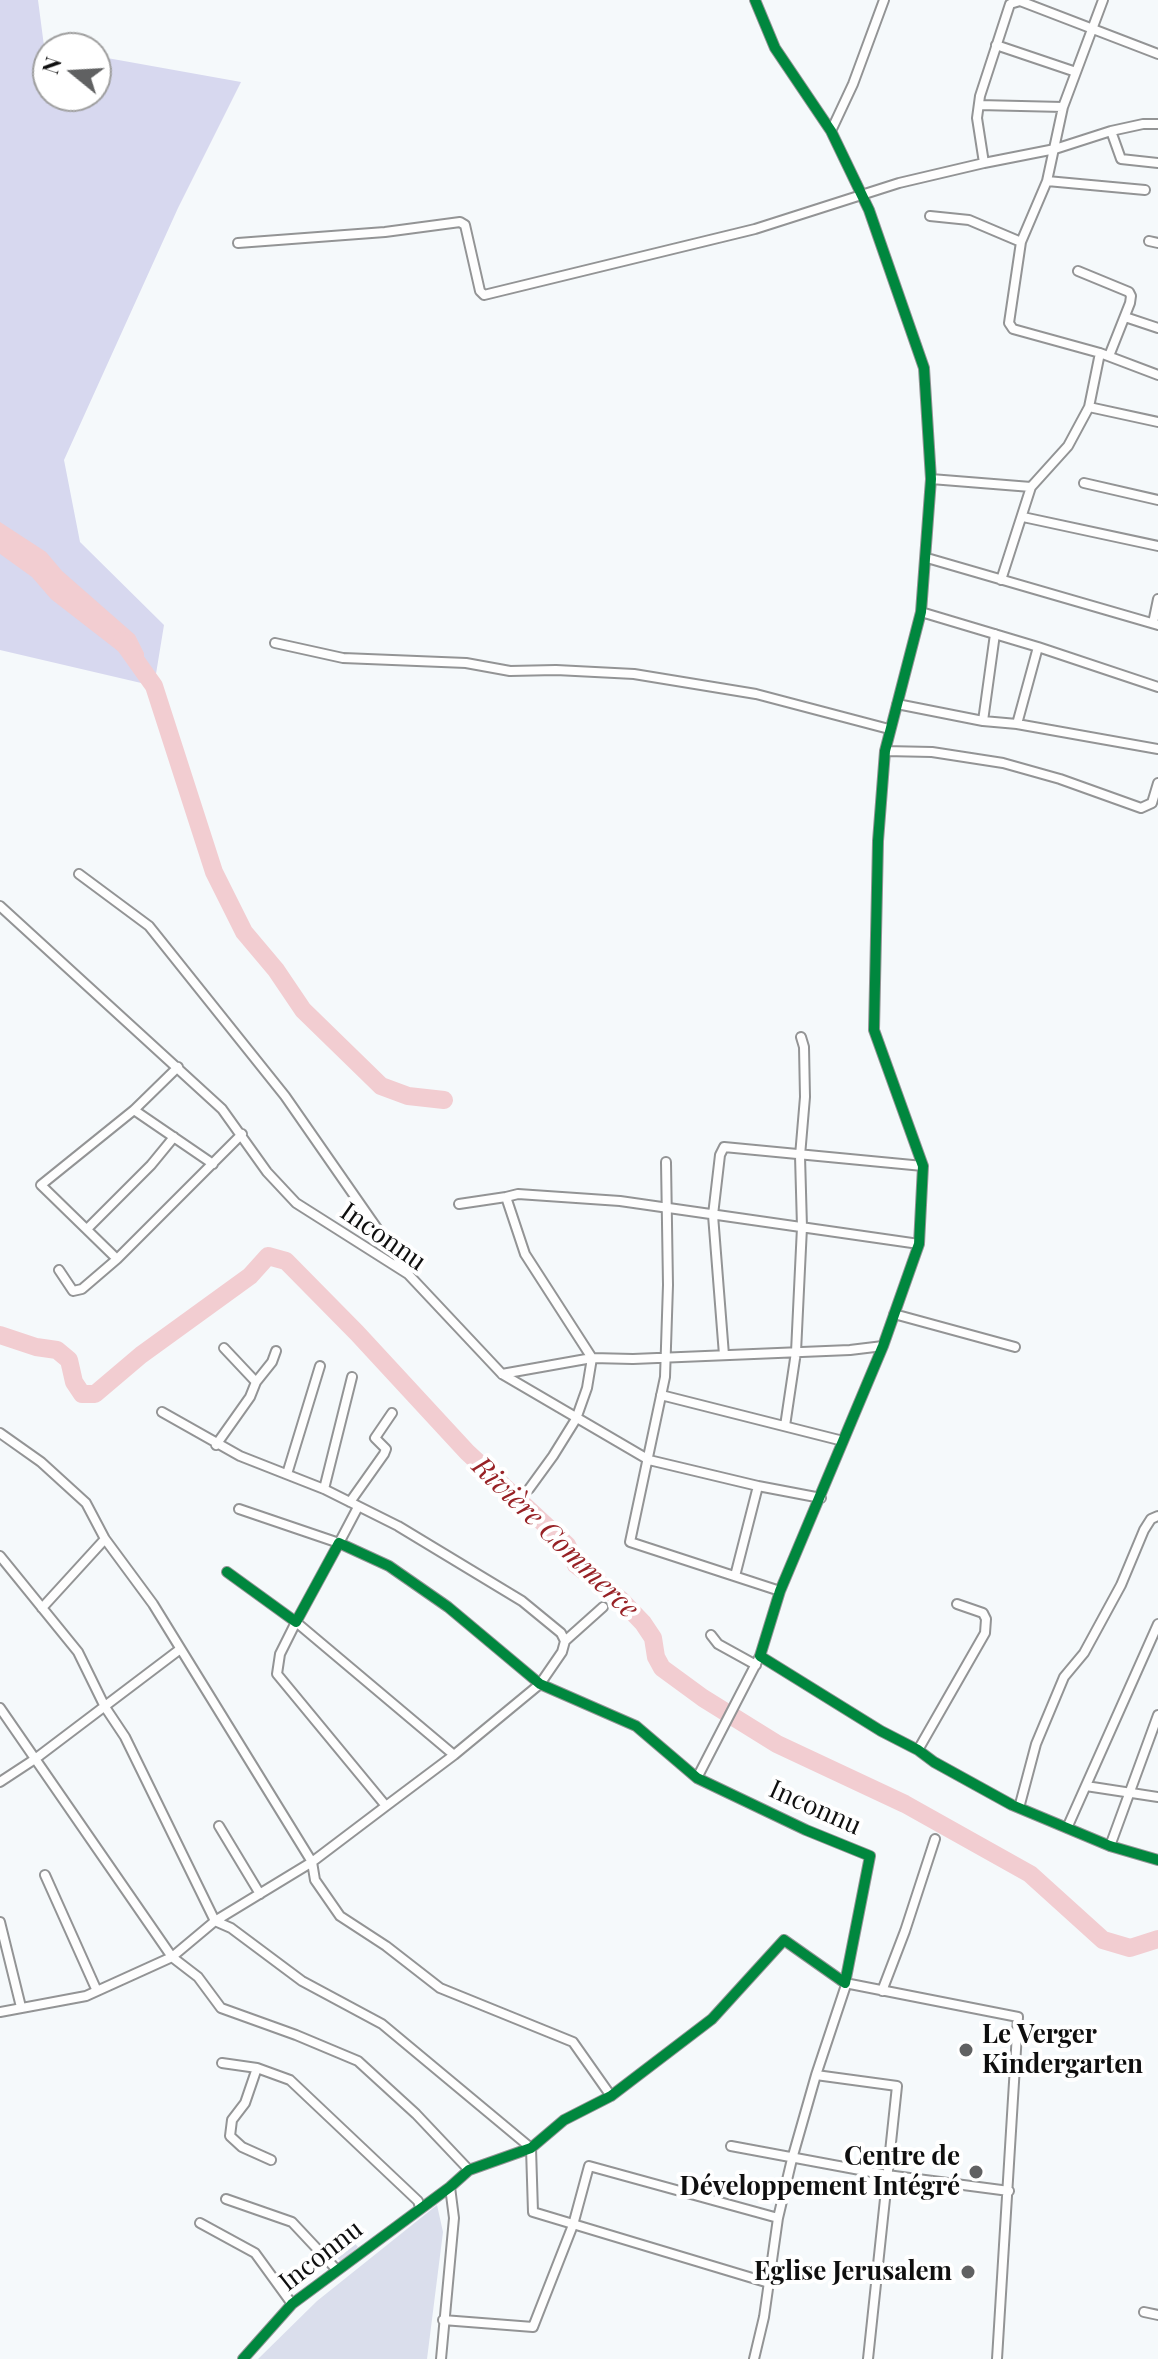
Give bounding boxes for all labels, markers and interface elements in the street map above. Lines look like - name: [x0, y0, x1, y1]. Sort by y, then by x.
- north arrow: [32, 32, 112, 112]
- text: N: [34, 53, 68, 77]
- street label: Inconnu: [334, 1196, 432, 1278]
- water label: Rivière Commerce: [465, 1450, 645, 1626]
- street label: Inconnu: [764, 1774, 866, 1842]
- place label: Le Verger Kindergarten: [982, 2019, 1143, 2080]
- marker: Le Verger Kindergarten: [957, 2041, 975, 2059]
- place label: Centre de Développement Intégré: [680, 2141, 960, 2202]
- marker: Centre de Développement Intégré: [967, 2163, 985, 2181]
- street label: Inconnu: [273, 2214, 369, 2298]
- place label: Eglise Jerusalem: [754, 2256, 952, 2288]
- marker: Eglise Jerusalem: [959, 2263, 977, 2281]

